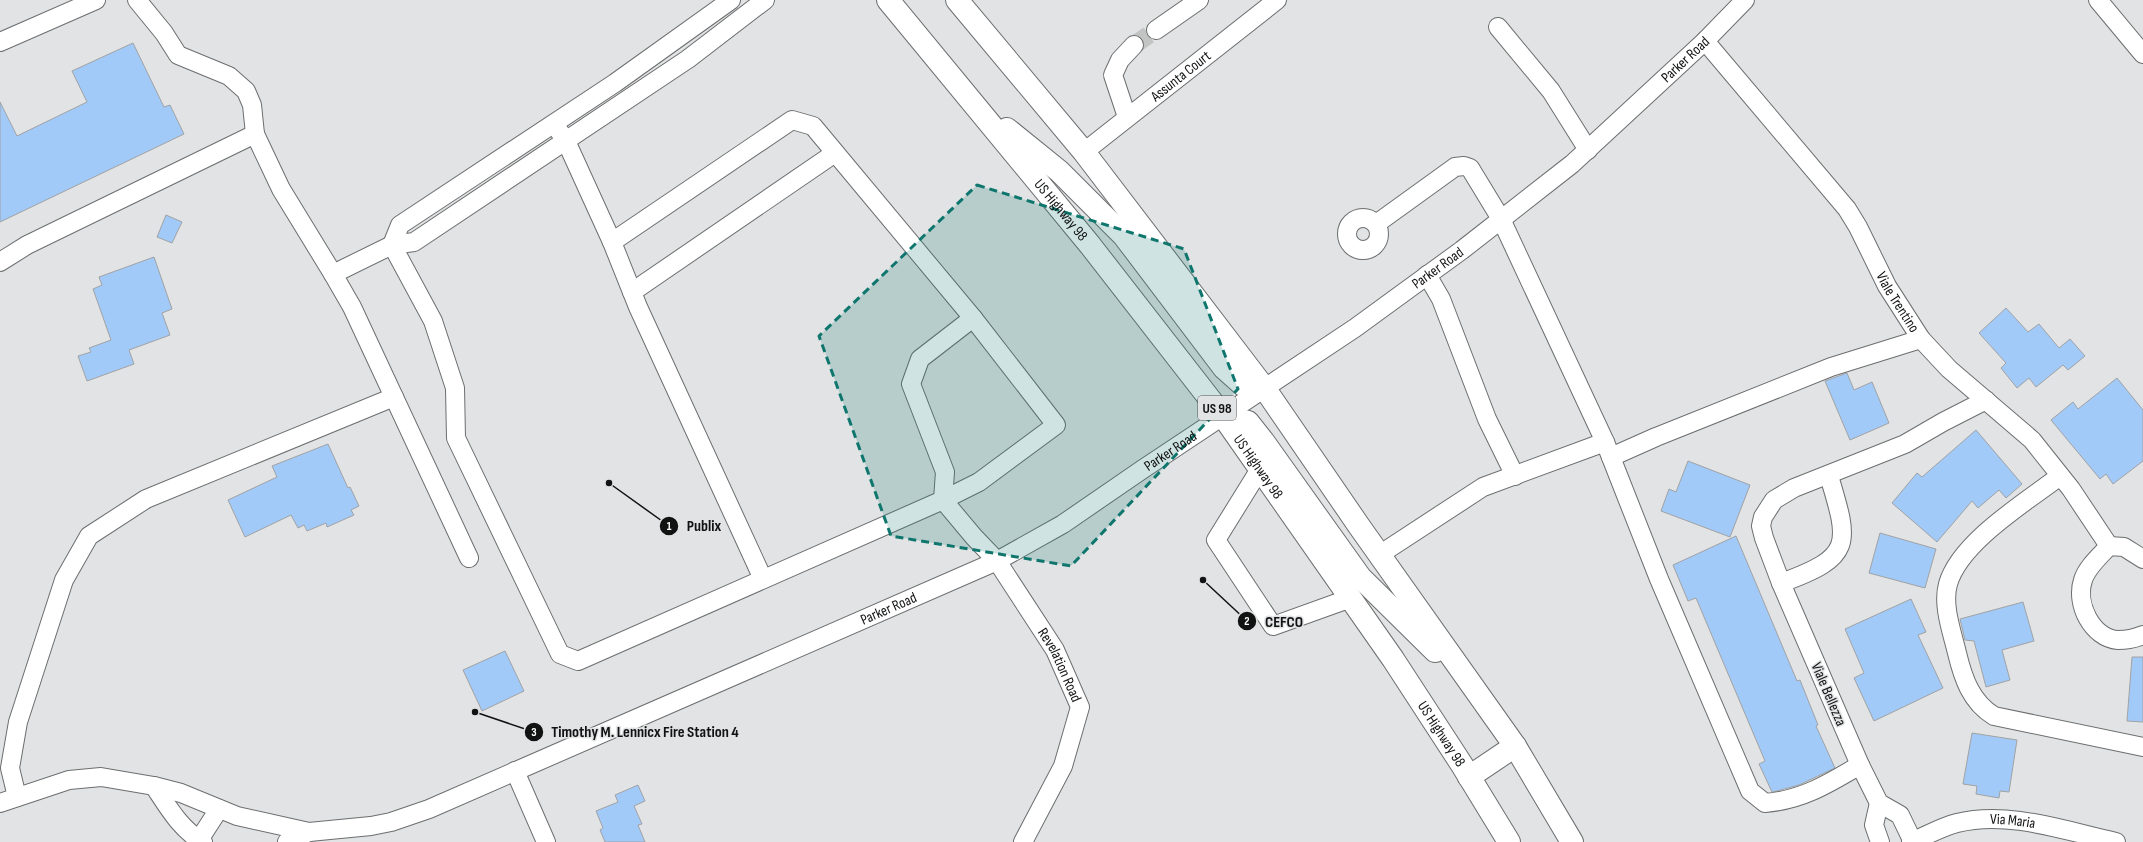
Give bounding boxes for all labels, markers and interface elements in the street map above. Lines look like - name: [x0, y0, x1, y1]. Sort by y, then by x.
- street label: Parker Road: [1657, 33, 1714, 87]
- street label: Assunta Court: [1146, 46, 1215, 106]
- street label: US Highway 98: [1030, 175, 1092, 245]
- street label: Parker Road: [1408, 243, 1468, 293]
- street label: Viale Trentino: [1871, 269, 1923, 336]
- road number: US 98: [1198, 396, 1236, 420]
- street label: Parker Road: [1141, 427, 1201, 476]
- street label: US Highway 98: [1229, 431, 1287, 503]
- callout: Publix: [659, 512, 729, 540]
- text: Publix: [687, 517, 722, 536]
- text: 1: [667, 519, 672, 534]
- street label: Parker Road: [858, 588, 920, 629]
- callout: CEFCO: [1237, 607, 1311, 635]
- text: CEFCO: [1265, 613, 1303, 632]
- text: 2: [1244, 614, 1250, 629]
- street label: Revelation Road: [1033, 624, 1086, 705]
- street label: Viale Bellezza: [1807, 659, 1851, 729]
- street label: US Highway 98: [1413, 698, 1470, 770]
- callout: Timothy M. Lennicx Fire Station 4: [524, 718, 747, 746]
- text: Timothy M. Lennicx Fire Station 4: [551, 723, 739, 742]
- text: 3: [531, 725, 537, 740]
- street label: Via Maria: [1990, 810, 2037, 833]

